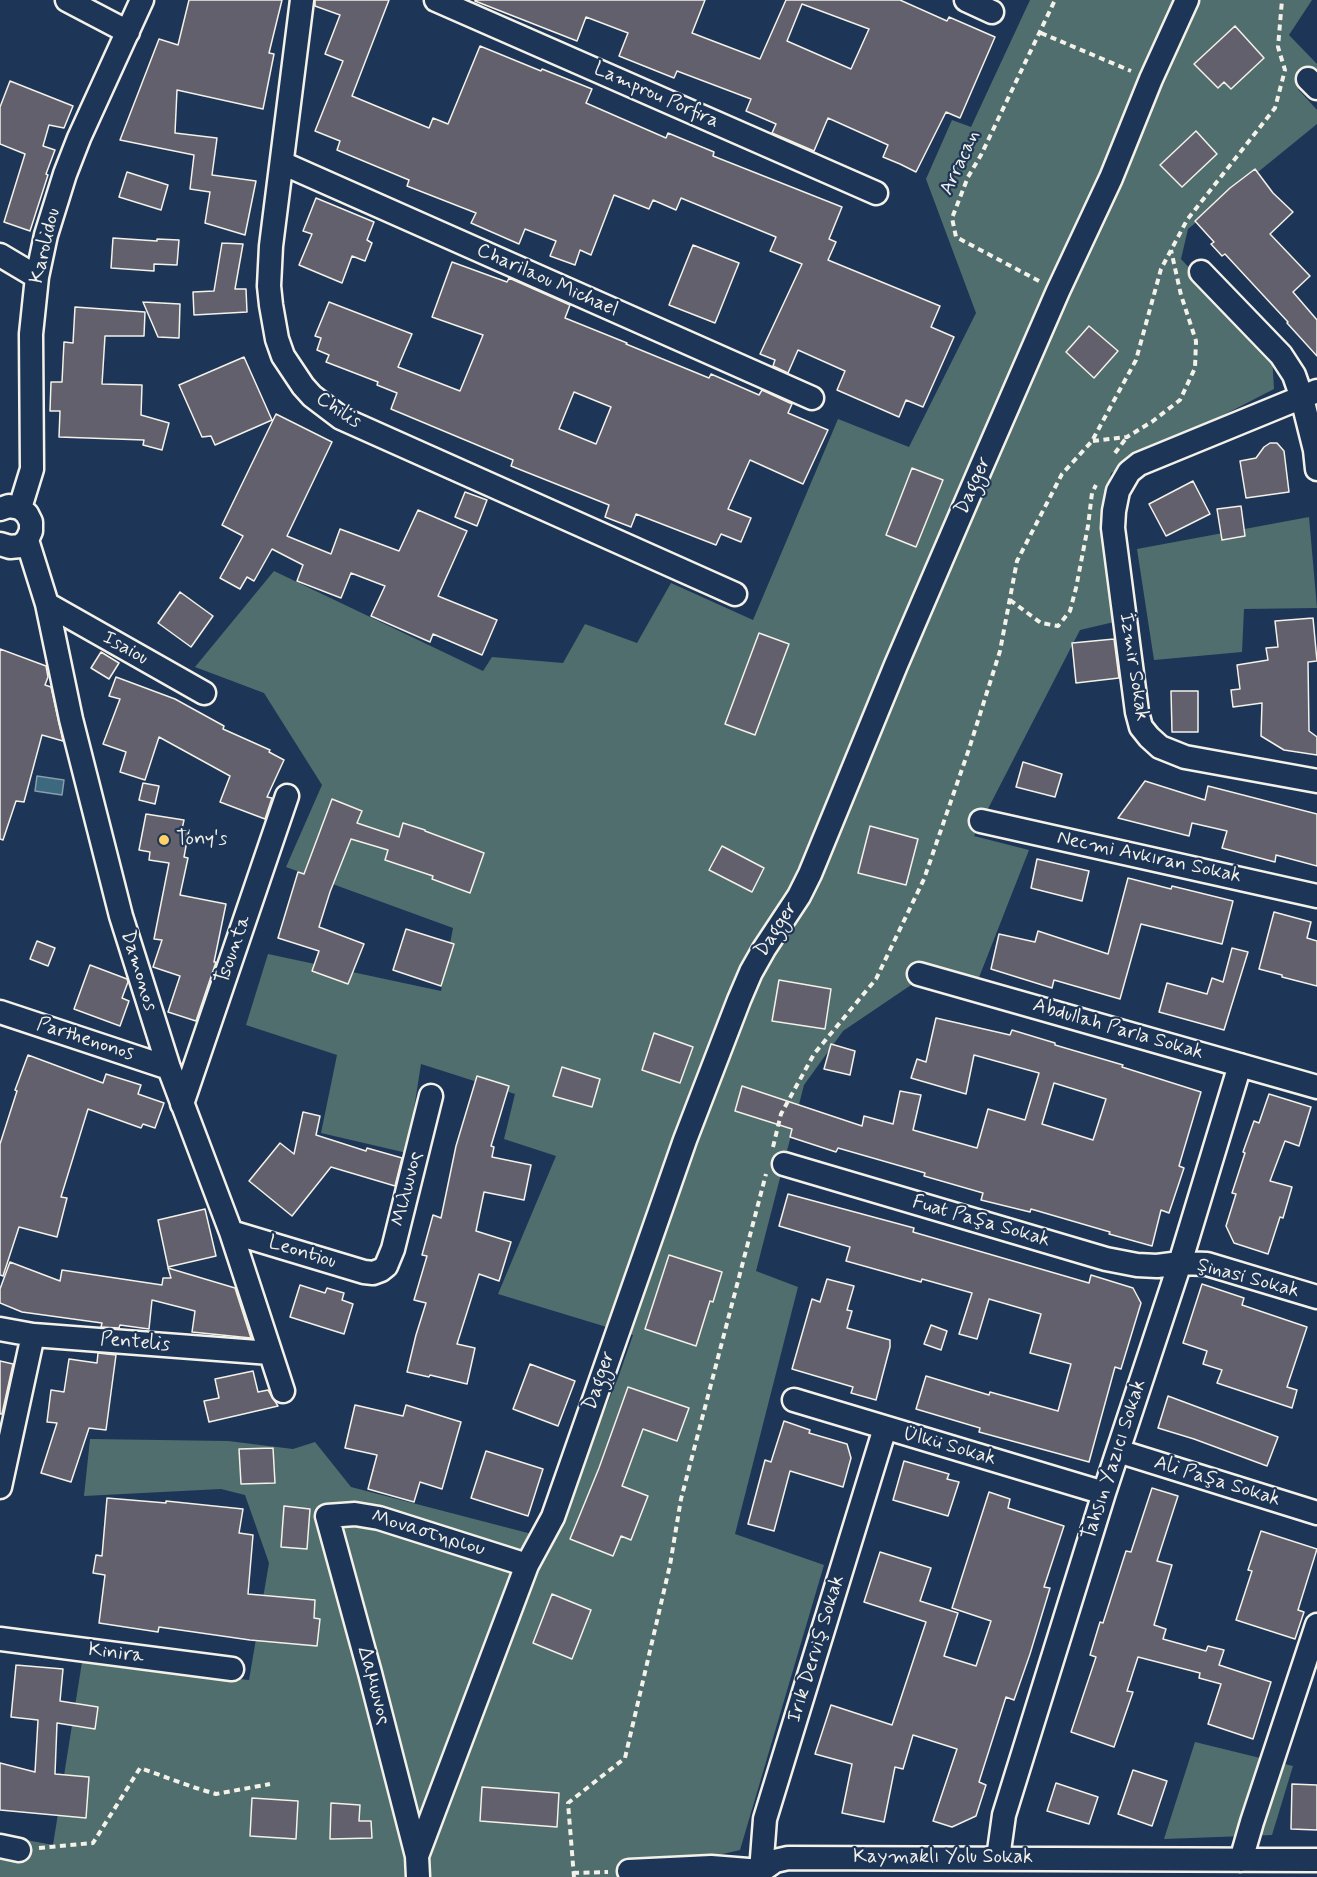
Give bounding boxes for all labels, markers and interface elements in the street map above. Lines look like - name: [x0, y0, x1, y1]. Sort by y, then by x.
- street label: Lamprou Porfira: [590, 58, 722, 134]
- street label: Arracan: [936, 127, 986, 199]
- street label: Karolidou: [26, 206, 66, 286]
- street label: Charilaou Michael: [472, 239, 622, 323]
- street label: Chilis: [311, 387, 365, 435]
- street label: Dagger: [951, 453, 997, 519]
- street label: İzmir Sokak: [1113, 611, 1153, 723]
- street label: Isaiou: [98, 627, 152, 671]
- street label: Necmi Avkıran Sokak: [1055, 827, 1243, 889]
- place label: Tony's: [176, 828, 227, 852]
- marker: Tony's: [157, 833, 171, 847]
- street label: Dagger: [750, 898, 804, 962]
- street label: Tsounta: [211, 912, 257, 988]
- street label: Damonos: [114, 928, 162, 1014]
- street label: Abdullah Parla Sokak: [1030, 994, 1206, 1066]
- street label: Parthenonos: [33, 1013, 137, 1067]
- street label: Μιλωνος: [387, 1149, 429, 1229]
- street label: Fuat Paşa Sokak: [909, 1191, 1053, 1253]
- street label: Leontiou: [265, 1231, 339, 1275]
- street label: Şinasi Sokak: [1194, 1254, 1302, 1304]
- street label: Pentelis: [99, 1328, 171, 1358]
- street label: Dagger: [579, 1348, 621, 1414]
- street label: Tahsın Yazıcı Sokak: [1078, 1377, 1152, 1543]
- street label: Ülkü Sokak: [900, 1422, 998, 1472]
- street label: Ali Paşa Sokak: [1151, 1451, 1283, 1513]
- street label: Μοναστηριου: [368, 1505, 488, 1563]
- street label: Irık Derviş Sokak: [783, 1573, 851, 1725]
- street label: Kinira: [87, 1639, 145, 1669]
- street label: Δαμωνος: [351, 1644, 395, 1728]
- street label: Kaymaklı Yolu Sokak: [853, 1846, 1033, 1870]

